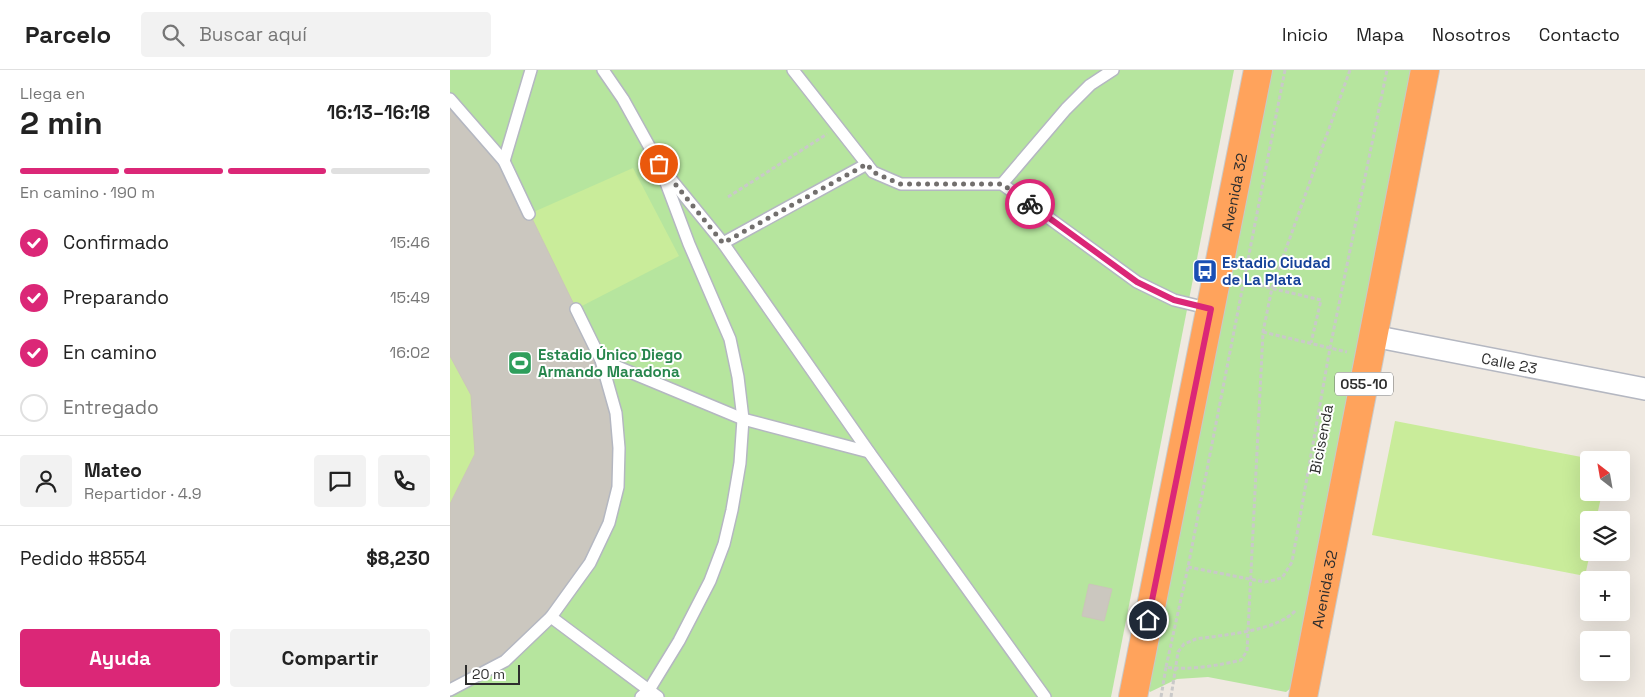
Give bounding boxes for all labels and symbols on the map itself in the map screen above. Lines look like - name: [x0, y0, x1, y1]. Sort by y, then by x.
- pin: [638, 143, 680, 185]
- street label: Avenida 32: [1217, 151, 1251, 233]
- courier: [1005, 179, 1055, 229]
- place label: Estadio Ciudad de La Plata: [1222, 253, 1330, 289]
- bus stop icon: Estadio Ciudad de La Plata: [1192, 258, 1218, 284]
- place label: Estadio Único Diego Armando Maradona: [538, 345, 682, 381]
- street label: Calle 23: [1480, 348, 1539, 377]
- sports icon: Estadio Único Diego Armando Maradona: [507, 350, 533, 376]
- road number: 055-10: [1335, 372, 1393, 396]
- street label: Bicisenda: [1305, 402, 1337, 475]
- north arrow: [1580, 451, 1630, 501]
- street label: Avenida 32: [1307, 548, 1341, 630]
- pin: [1127, 599, 1169, 641]
- scale bar: [465, 662, 520, 685]

